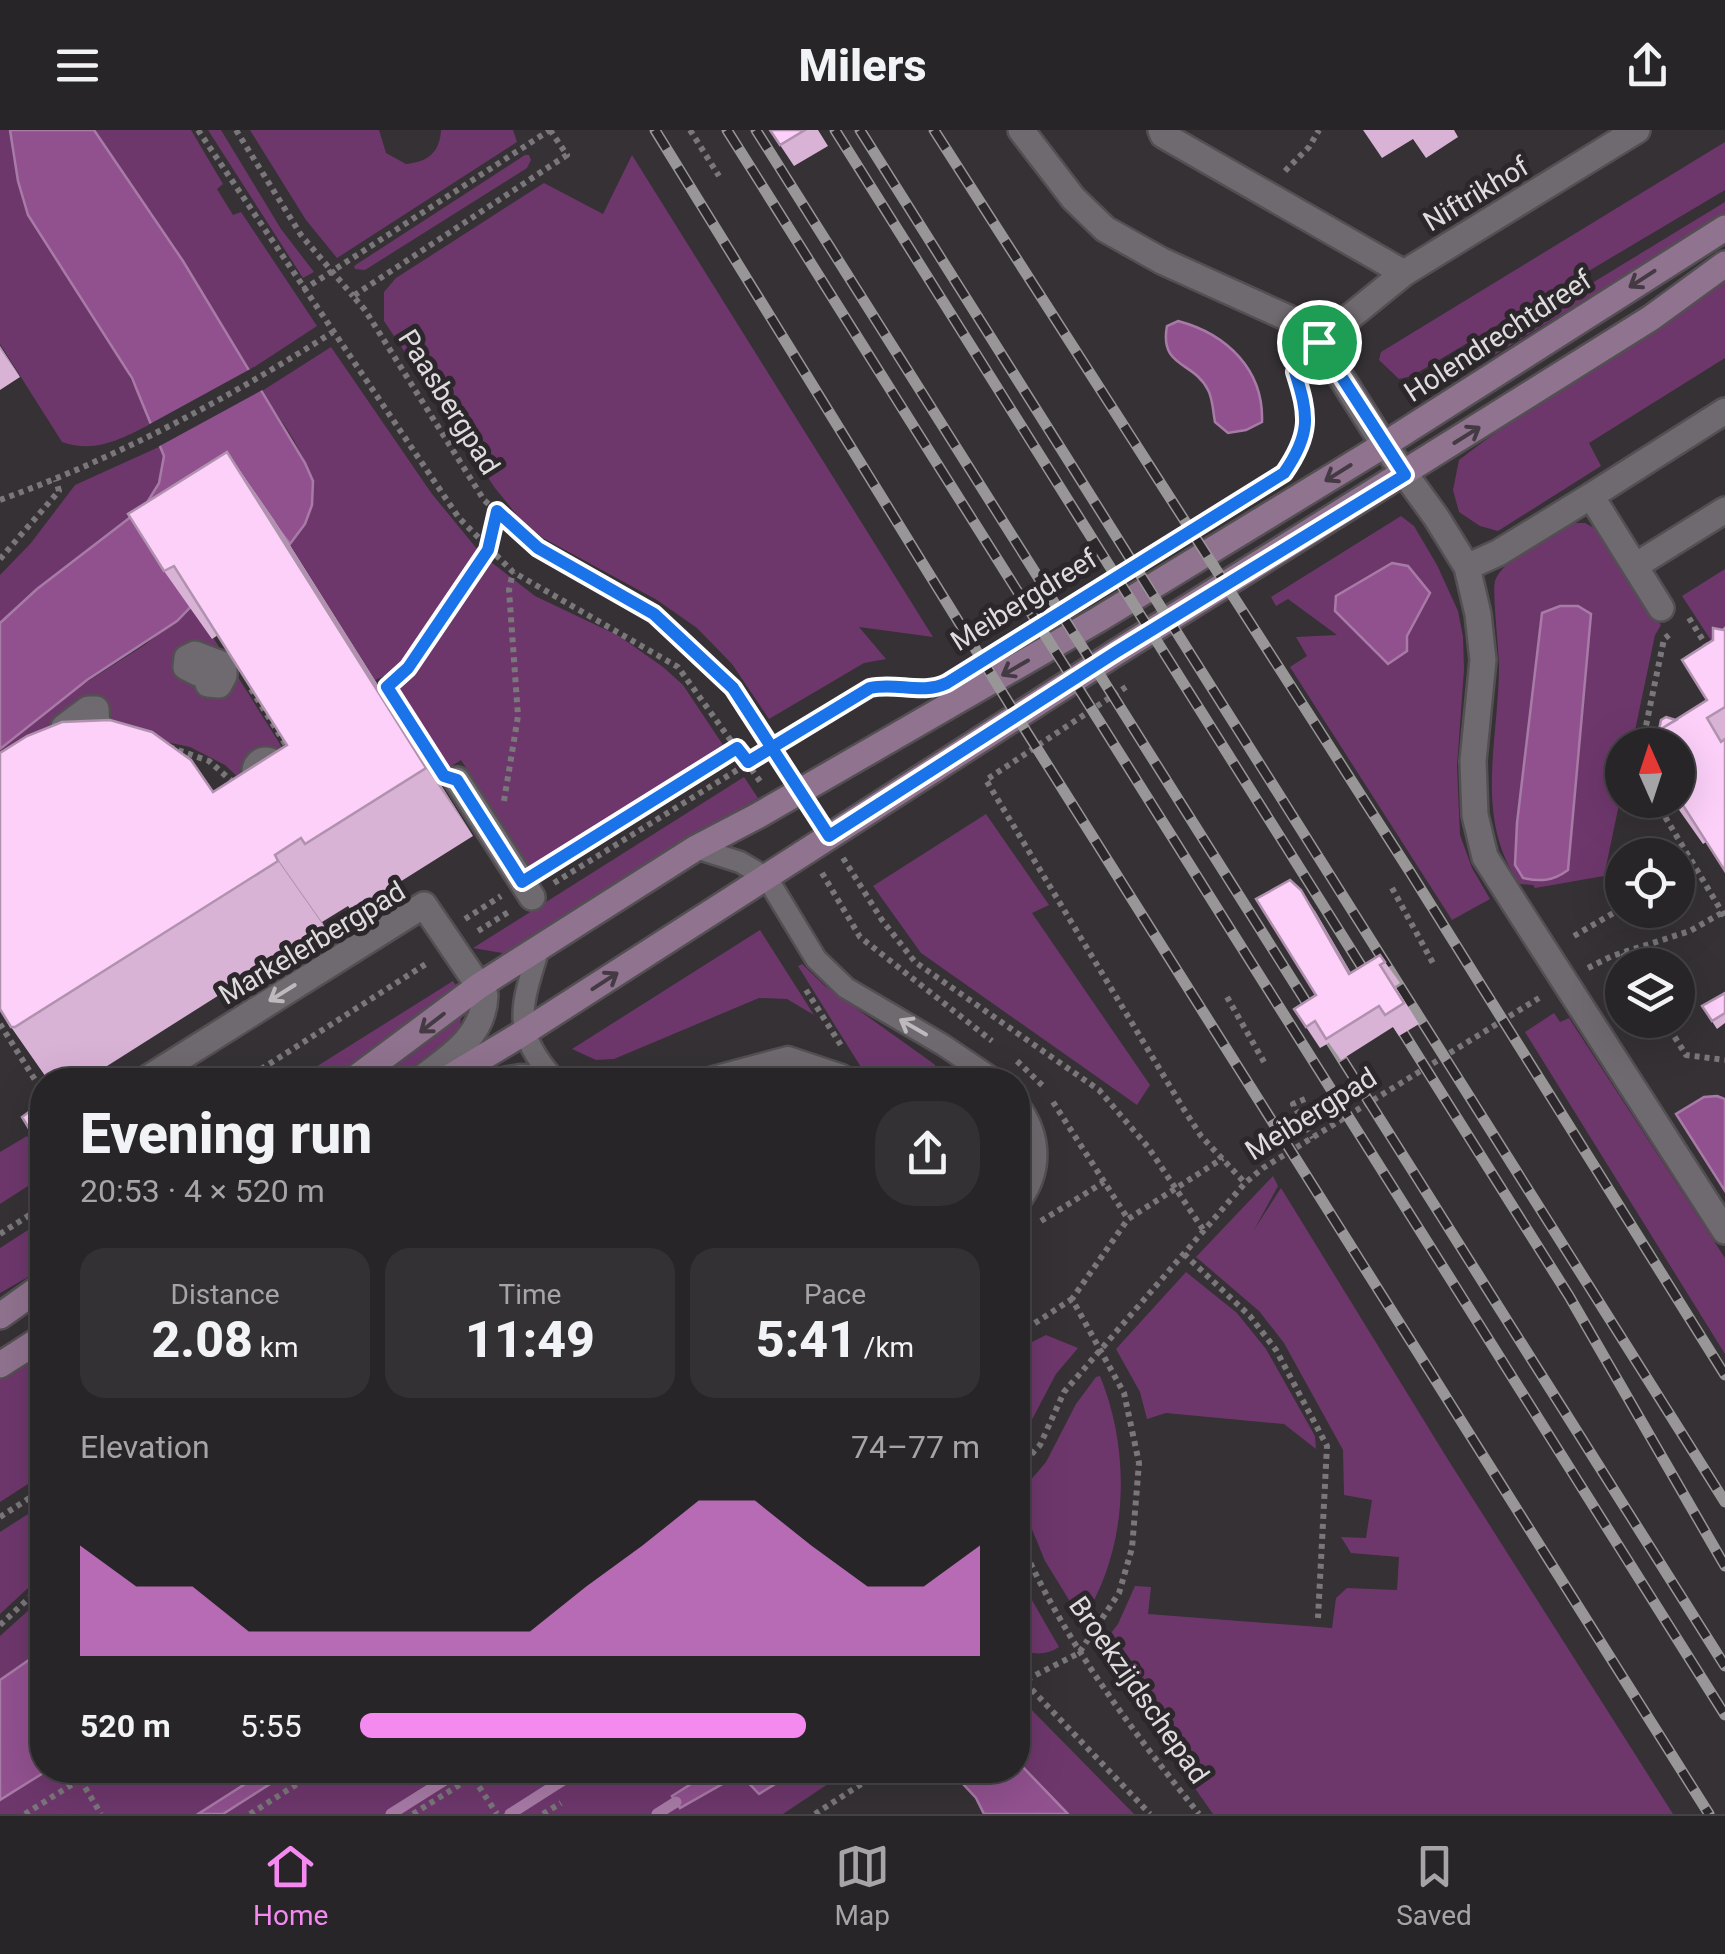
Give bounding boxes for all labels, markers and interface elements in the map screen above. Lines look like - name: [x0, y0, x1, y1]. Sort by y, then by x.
- icon: menu: [50, 38, 105, 93]
- icon: share: [1620, 38, 1675, 93]
- text: Milers: [799, 39, 927, 92]
- street label: Niftrikhof: [1417, 150, 1535, 238]
- street label: Holendrechtdreef: [1398, 263, 1598, 409]
- one-way arrow: [1628, 269, 1657, 290]
- pin: [1277, 300, 1362, 385]
- icon: arrive: [1292, 315, 1347, 370]
- street label: Paasbergpad: [391, 323, 507, 481]
- one-way arrow: [1452, 425, 1481, 446]
- one-way arrow: [1324, 462, 1353, 483]
- street label: Meibergdreef: [945, 542, 1103, 658]
- one-way arrow: [1001, 658, 1030, 678]
- north arrow: [1605, 728, 1695, 818]
- map controls: [1605, 728, 1695, 1038]
- button: locate: [1605, 838, 1695, 928]
- street label: Markelerbergpad: [213, 874, 411, 1012]
- button: layers: [1605, 948, 1695, 1038]
- one-way arrow: [590, 970, 619, 991]
- one-way arrow: [269, 983, 297, 1004]
- one-way arrow: [419, 1012, 446, 1033]
- one-way arrow: [899, 1017, 928, 1037]
- street label: Meibergpad: [1239, 1061, 1383, 1167]
- button: share: [875, 1101, 980, 1206]
- text: Evening run: [80, 1102, 372, 1166]
- text: 20:53 · 4 × 520 m: [80, 1172, 325, 1210]
- text: Distance: [171, 1278, 280, 1311]
- text: Time: [499, 1278, 561, 1311]
- text: Pace: [804, 1278, 866, 1311]
- text: 2.08: [151, 1311, 253, 1369]
- text: 11:49: [465, 1311, 595, 1369]
- text: 5:41: [756, 1311, 857, 1369]
- text: km: [253, 1331, 299, 1364]
- text: /km: [857, 1331, 914, 1364]
- text: Elevation: [80, 1428, 210, 1466]
- text: 74–77 m: [851, 1428, 980, 1466]
- street label: Broekzijdschepad: [1062, 1590, 1216, 1790]
- text: 520 m: [80, 1707, 171, 1745]
- text: 5:55: [240, 1707, 302, 1745]
- tab: Home: [253, 1839, 328, 1932]
- tab: Map: [835, 1839, 890, 1932]
- tab: Saved: [1396, 1839, 1472, 1932]

